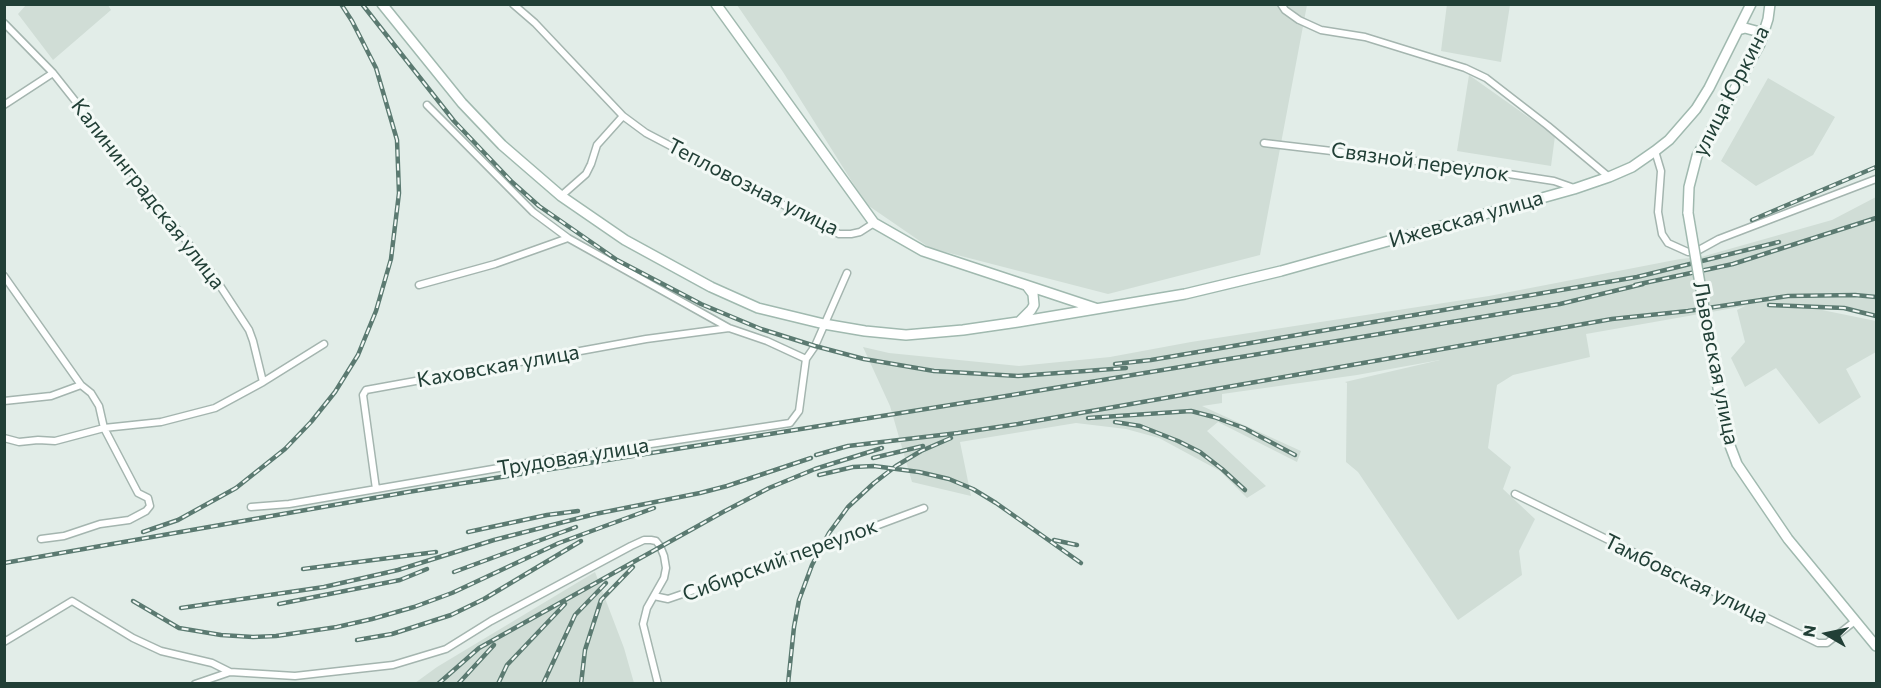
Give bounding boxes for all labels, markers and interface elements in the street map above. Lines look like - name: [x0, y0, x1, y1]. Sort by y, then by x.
- street label: улица Юркина: [1687, 22, 1775, 160]
- street label: Калининградская улица: [66, 94, 230, 294]
- street label: Тепловозная улица: [663, 133, 843, 241]
- street label: Связной переулок: [1329, 137, 1511, 187]
- street label: Ижевская улица: [1386, 185, 1546, 253]
- street label: Львовская улица: [1688, 279, 1744, 447]
- street label: Каховская улица: [415, 339, 581, 393]
- street label: Трудовая улица: [495, 433, 651, 481]
- street label: Сибирский переулок: [679, 513, 881, 607]
- street label: Тамбовская улица: [1600, 528, 1772, 630]
- north arrow: [1797, 604, 1857, 664]
- text: N: [1798, 624, 1819, 639]

